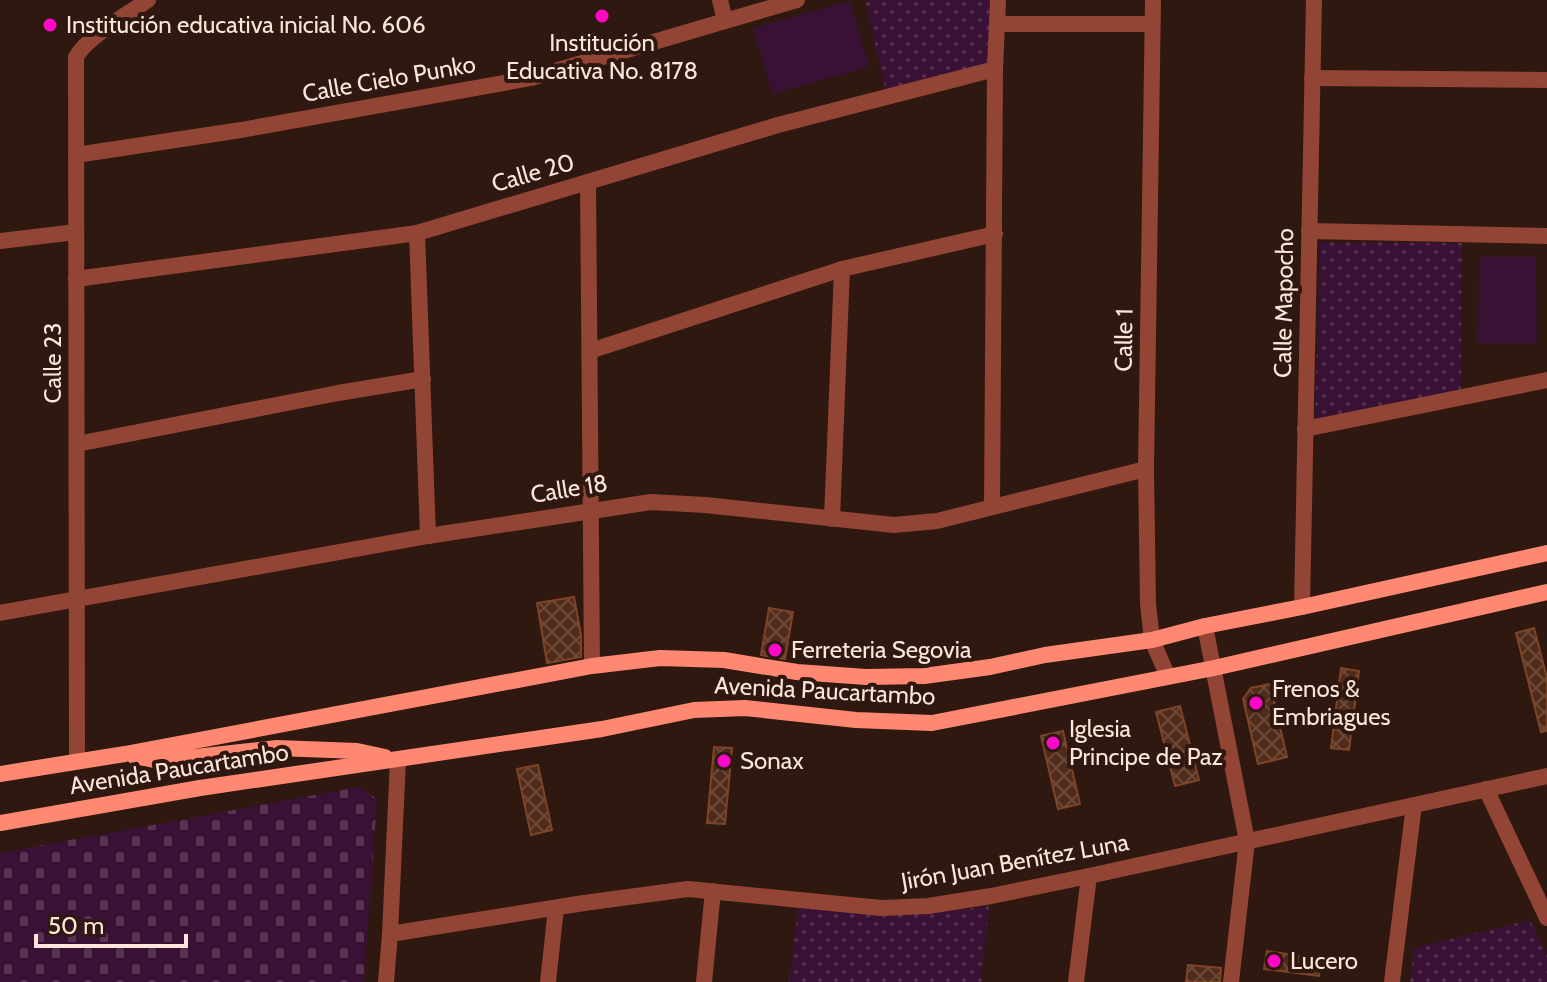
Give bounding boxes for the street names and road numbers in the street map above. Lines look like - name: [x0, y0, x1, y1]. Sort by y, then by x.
- street label: Calle Cielo Punko: [300, 49, 478, 108]
- street label: Calle 20: [488, 147, 577, 198]
- street label: Calle Mapocho: [1268, 228, 1299, 378]
- street label: Calle 1: [1108, 308, 1139, 372]
- street label: Calle 23: [38, 323, 67, 403]
- street label: Calle 18: [528, 468, 610, 509]
- street label: Avenida Paucartambo: [714, 670, 936, 711]
- street label: Avenida Paucartambo: [67, 737, 290, 800]
- street label: Jirón Juan Benítez Luna: [898, 827, 1131, 896]

